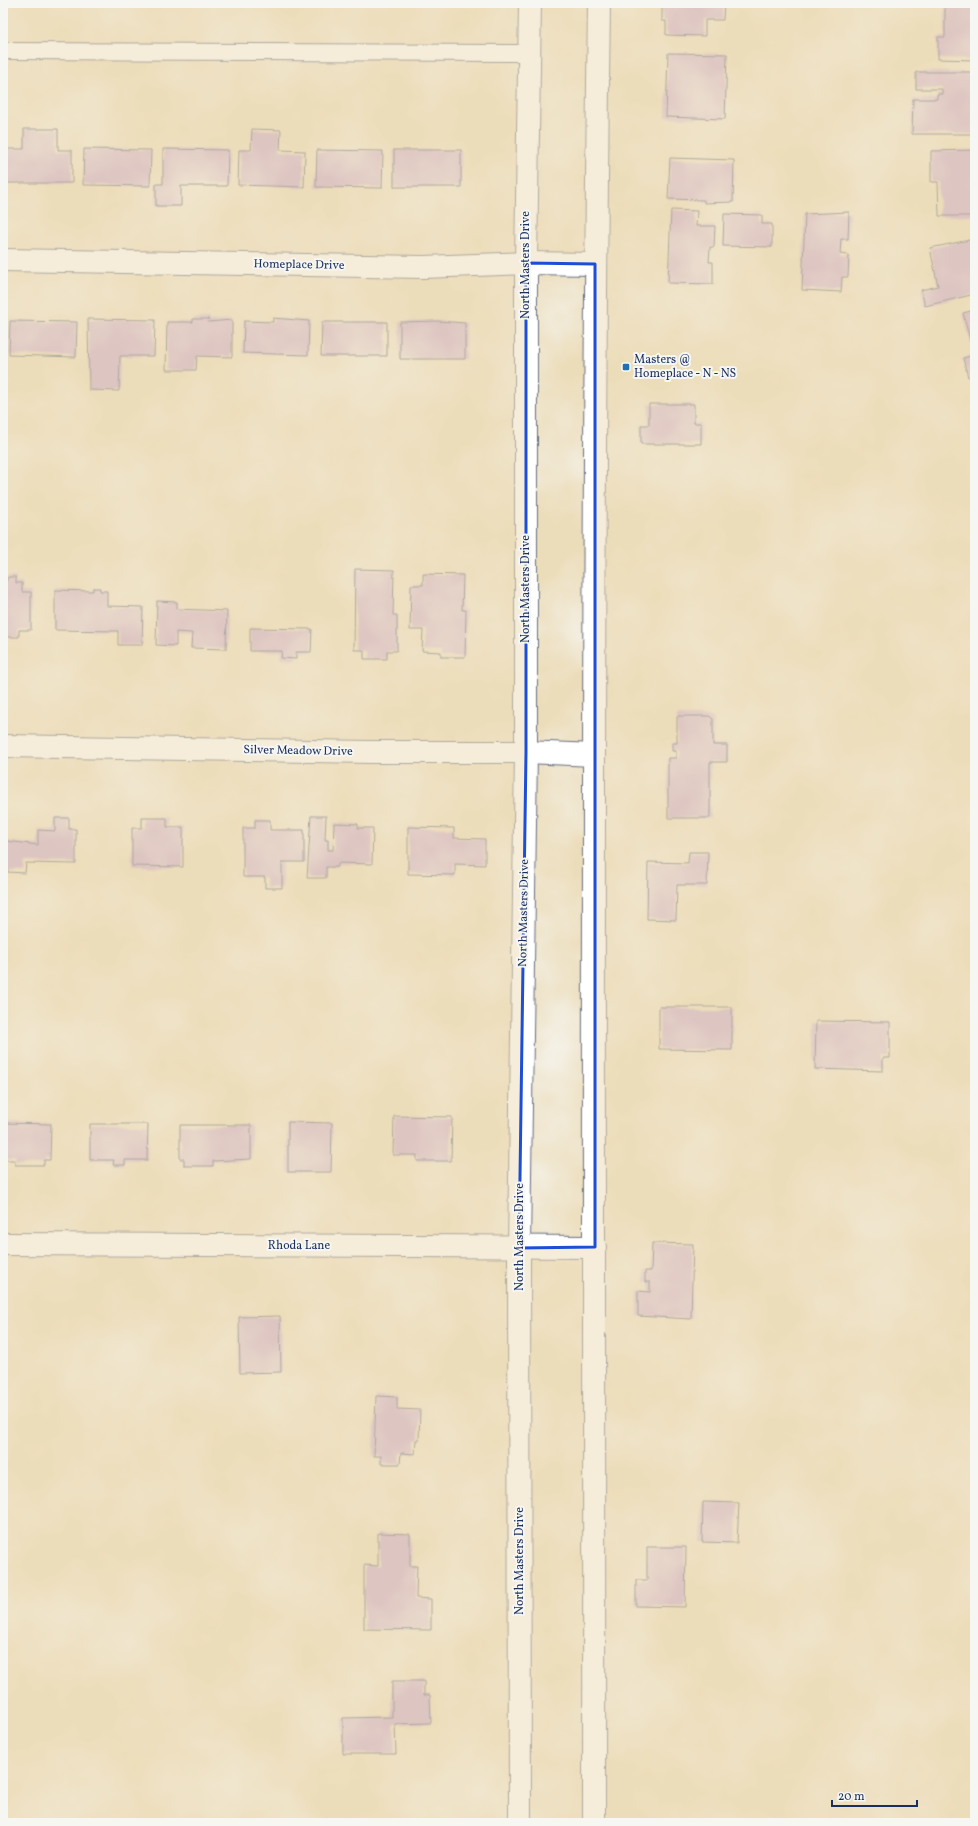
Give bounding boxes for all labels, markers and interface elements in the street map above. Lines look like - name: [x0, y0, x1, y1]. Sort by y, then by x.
- street label: North Masters Drive: [518, 211, 534, 319]
- street label: Homeplace Drive: [253, 256, 345, 274]
- place label: Masters @ Homeplace - N - NS: [634, 352, 736, 382]
- marker: Masters @ Homeplace - N - NS: [621, 362, 631, 372]
- street label: North Masters Drive: [518, 535, 534, 643]
- street label: Silver Meadow Drive: [243, 742, 353, 760]
- street label: North Masters Drive: [515, 859, 533, 967]
- street label: North Masters Drive: [512, 1183, 528, 1291]
- street label: Rhoda Lane: [268, 1238, 331, 1254]
- street label: North Masters Drive: [512, 1507, 528, 1615]
- scale bar: [832, 1782, 917, 1808]
- text: 20 m: [838, 1789, 865, 1805]

